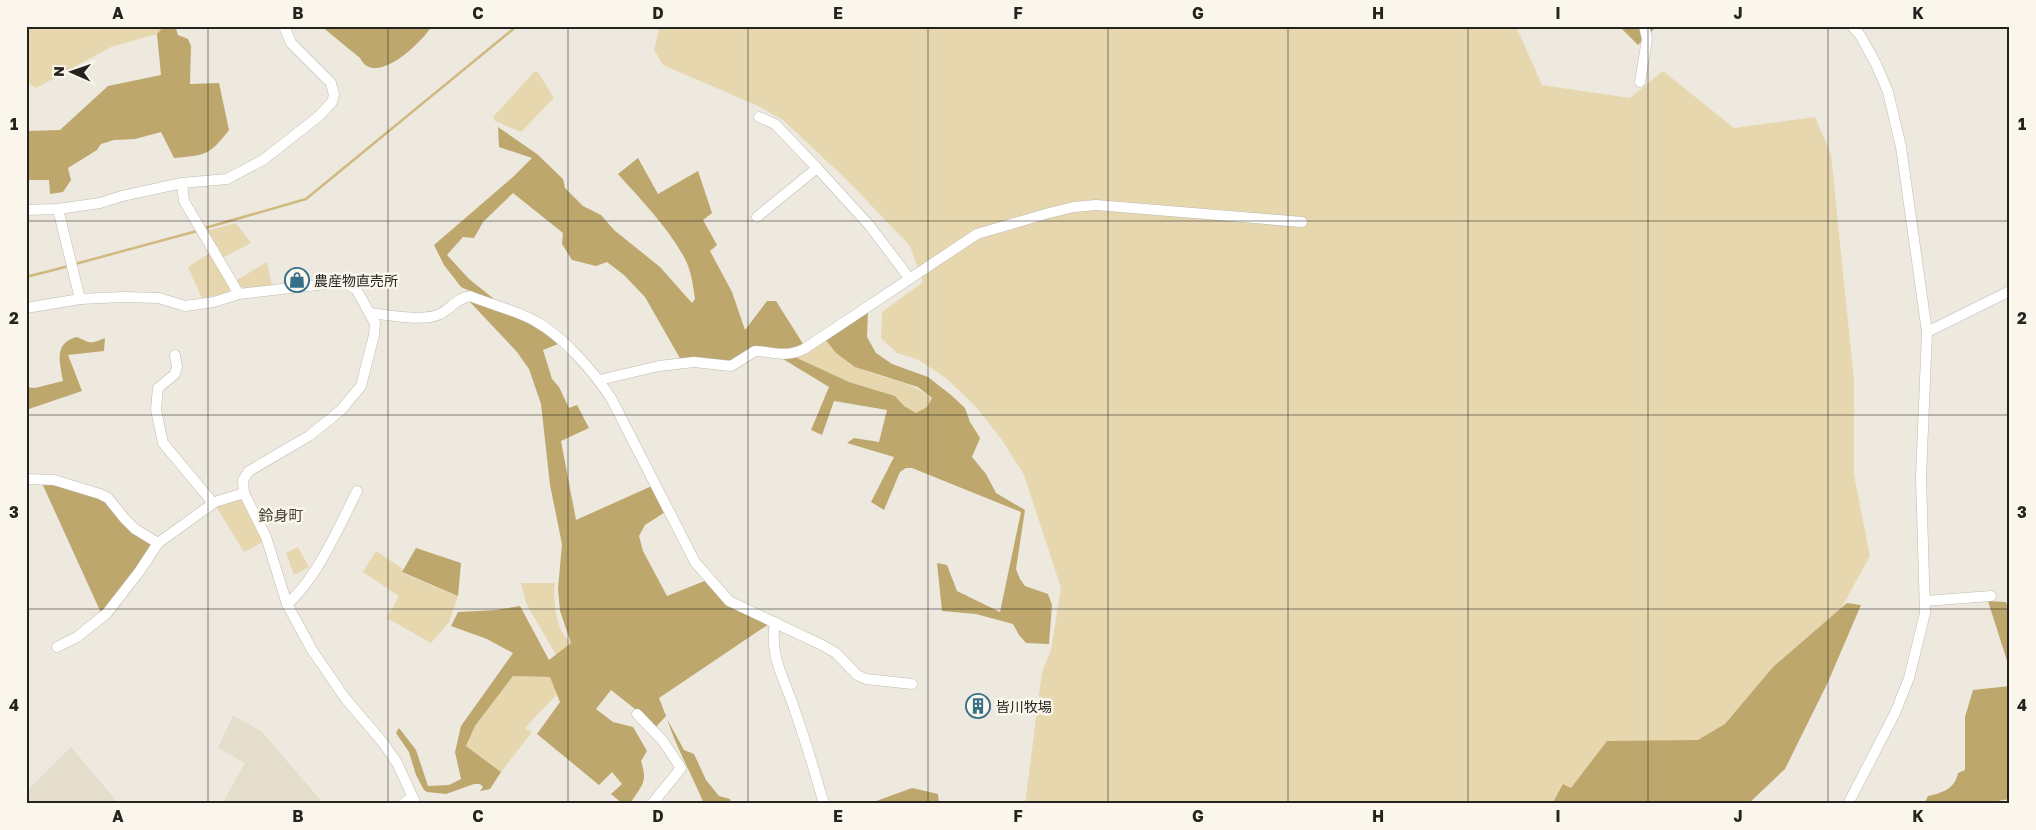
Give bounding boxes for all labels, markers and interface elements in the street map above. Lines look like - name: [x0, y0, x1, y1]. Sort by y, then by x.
- text: A: [112, 3, 124, 23]
- text: B: [292, 3, 304, 23]
- text: C: [472, 3, 484, 23]
- text: D: [652, 3, 664, 23]
- text: E: [833, 3, 843, 23]
- text: F: [1013, 3, 1023, 23]
- text: G: [1192, 3, 1204, 23]
- text: H: [1372, 3, 1384, 23]
- text: I: [1555, 3, 1561, 23]
- text: J: [1733, 3, 1743, 23]
- text: K: [1912, 3, 1924, 23]
- north arrow: [48, 48, 98, 98]
- text: N: [50, 66, 67, 77]
- text: 1: [10, 114, 18, 134]
- text: 1: [2018, 114, 2026, 134]
- shop icon: 農産物直売所: [284, 267, 310, 293]
- place label: 農産物直売所: [314, 272, 398, 289]
- text: 2: [9, 308, 19, 328]
- text: 2: [2017, 308, 2027, 328]
- text: 3: [9, 502, 19, 522]
- text: 3: [2017, 502, 2027, 522]
- district label: 鈴身町: [258, 506, 304, 524]
- building icon: 皆川牧場: [965, 693, 991, 719]
- text: 4: [9, 695, 19, 715]
- text: 4: [2017, 695, 2027, 715]
- place label: 皆川牧場: [996, 698, 1052, 715]
- text: A: [112, 806, 124, 826]
- text: B: [292, 806, 304, 826]
- text: C: [472, 806, 484, 826]
- text: D: [652, 806, 664, 826]
- text: E: [833, 806, 843, 826]
- text: F: [1013, 806, 1023, 826]
- text: G: [1192, 806, 1204, 826]
- text: H: [1372, 806, 1384, 826]
- text: I: [1555, 806, 1561, 826]
- text: J: [1733, 806, 1743, 826]
- text: K: [1912, 806, 1924, 826]

